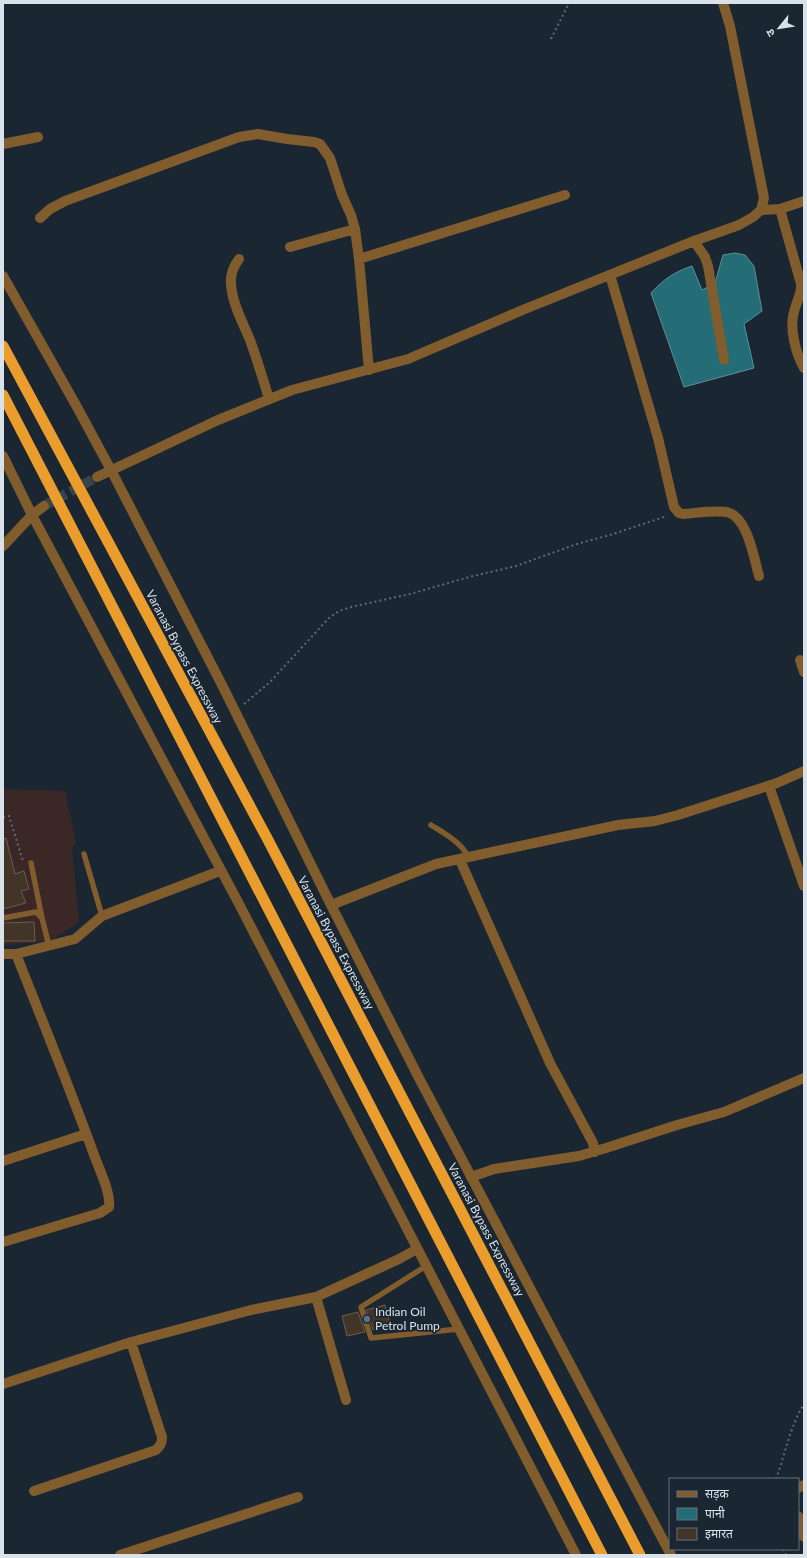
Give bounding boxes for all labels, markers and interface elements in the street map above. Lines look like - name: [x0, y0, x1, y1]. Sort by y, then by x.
- north arrow: [759, 8, 799, 48]
- text: उ: [762, 27, 777, 39]
- street label: Varanasi Bypass Expressway: [143, 587, 226, 727]
- street label: Varanasi Bypass Expressway: [295, 873, 378, 1013]
- street label: Varanasi Bypass Expressway: [445, 1160, 528, 1300]
- place label: Indian Oil Petrol Pump: [375, 1304, 440, 1333]
- marker: Indian Oil Petrol Pump: [362, 1314, 372, 1324]
- legend: [669, 1478, 799, 1550]
- text: सड़क: [705, 1486, 730, 1501]
- text: पानी: [705, 1506, 726, 1521]
- text: इमारत: [705, 1526, 734, 1541]

